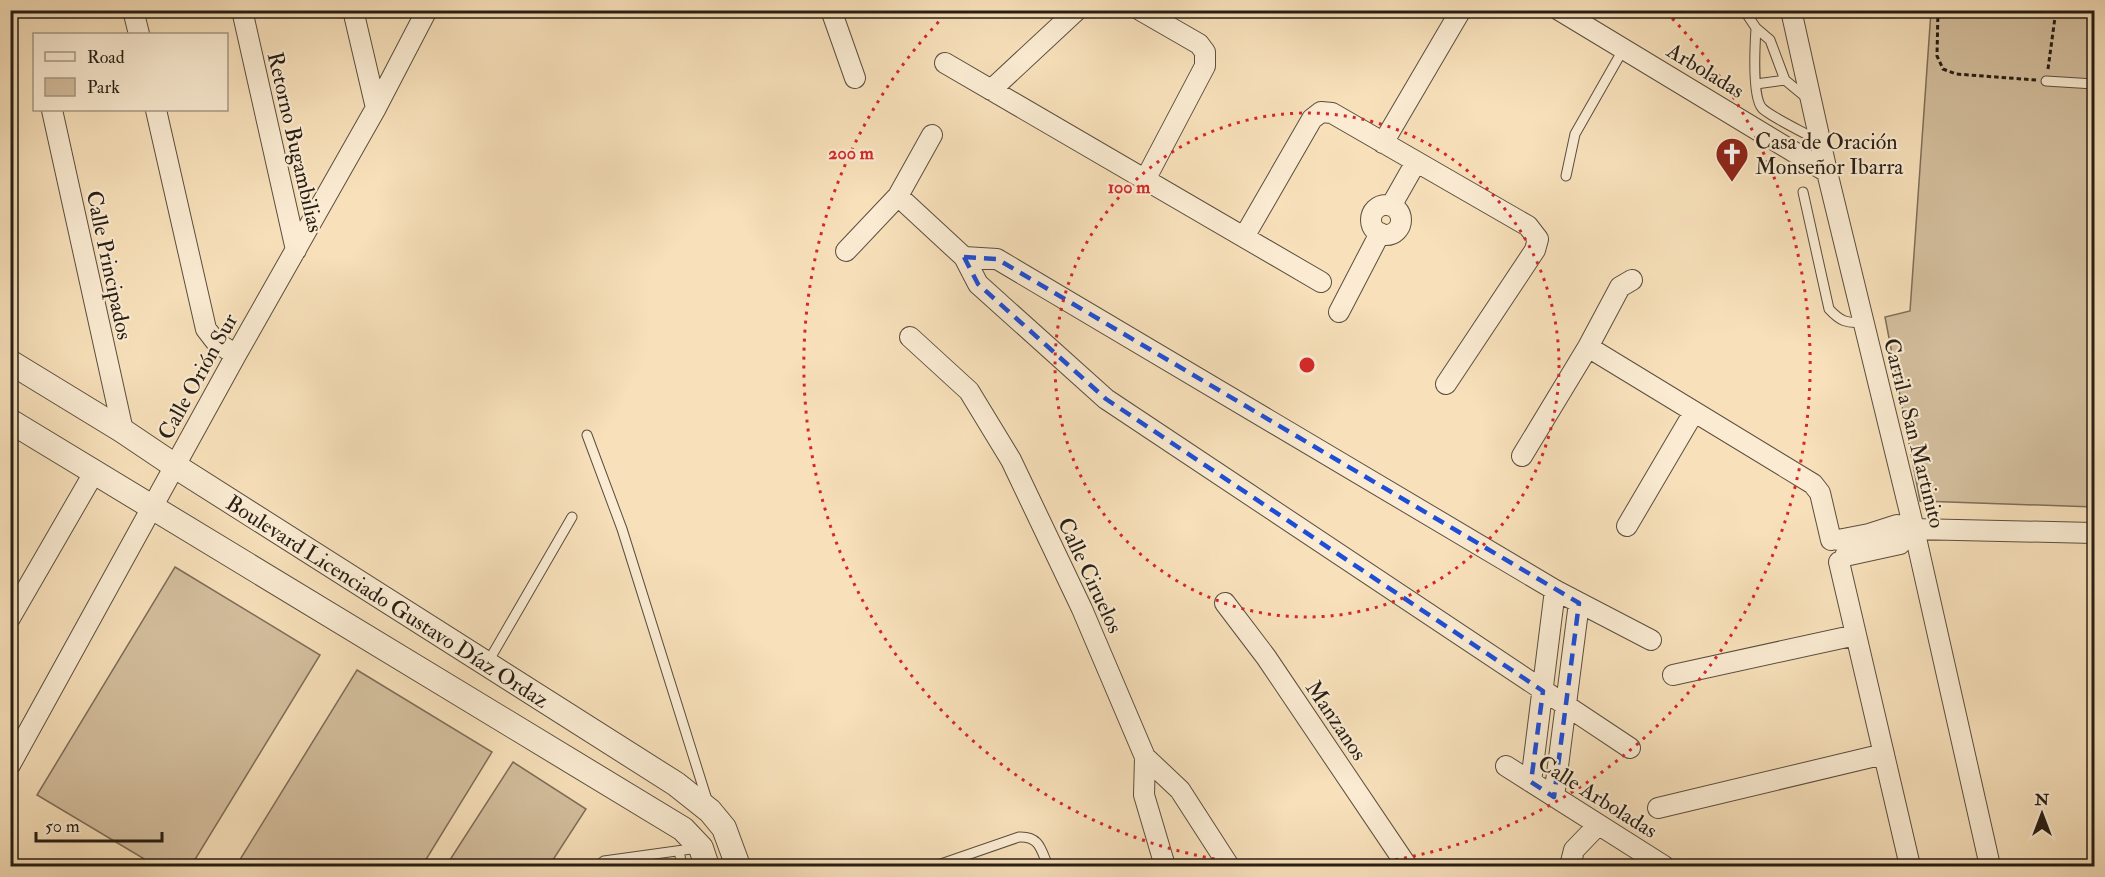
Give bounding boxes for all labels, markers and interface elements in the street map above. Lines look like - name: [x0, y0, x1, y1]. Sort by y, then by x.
- legend: [33, 33, 228, 111]
- street label: Arboladas: [1661, 36, 1749, 105]
- text: Road: [87, 46, 125, 69]
- street label: Retorno Bugambilias: [261, 49, 329, 235]
- text: Park: [87, 76, 120, 99]
- place label: Casa de Oración Monseñor Ibarra: [1755, 128, 1904, 181]
- church icon: Casa de Oración Monseñor Ibarra: [1714, 136, 1750, 183]
- text: 200 m: [828, 142, 875, 165]
- text: 100 m: [1108, 176, 1151, 199]
- street label: Calle Principados: [79, 188, 139, 343]
- street label: Calle Orión Sur: [152, 308, 244, 445]
- street label: Carril a San Martinito: [1877, 335, 1951, 531]
- centre of rings: [1297, 355, 1317, 375]
- street label: Boulevard Licenciado Gustavo Díaz Ordaz: [221, 489, 554, 715]
- street label: Calle Ciruelos: [1051, 513, 1129, 638]
- street label: Manzanos: [1299, 675, 1373, 766]
- street label: Calle Arboladas: [1533, 749, 1662, 845]
- north arrow: [2012, 784, 2072, 844]
- text: N: [2034, 790, 2050, 810]
- scale bar: [36, 805, 162, 843]
- text: 50 m: [45, 815, 80, 838]

